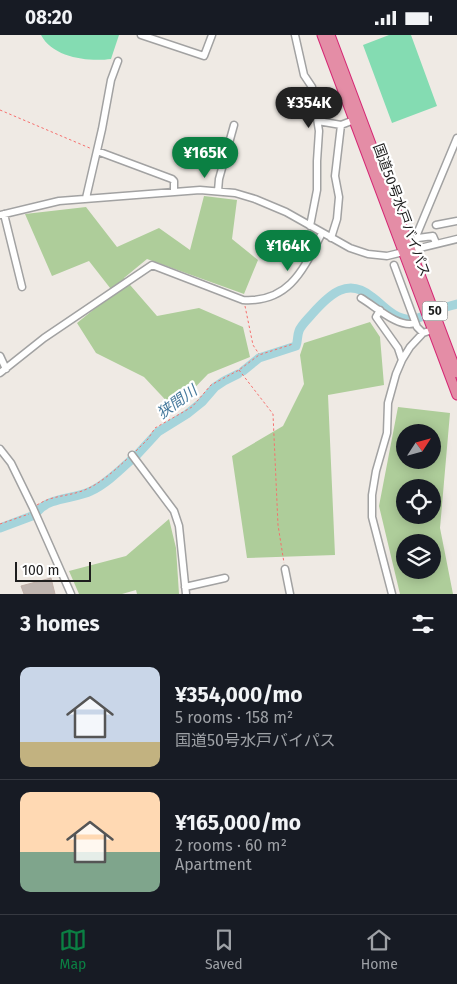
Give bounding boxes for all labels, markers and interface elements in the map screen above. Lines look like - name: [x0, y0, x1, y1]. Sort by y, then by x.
- text: 08:20: [25, 6, 73, 29]
- pin: ¥354K: [274, 87, 344, 129]
- text: ¥354K: [287, 93, 331, 112]
- pin: ¥165K: [170, 137, 240, 179]
- street label: 国道50号水戸バイパス: [370, 141, 434, 279]
- text: ¥165K: [183, 143, 227, 162]
- pin: ¥164K: [253, 229, 323, 272]
- text: ¥164K: [266, 236, 310, 255]
- road number: 50: [422, 301, 448, 321]
- water label: 狭間川: [154, 380, 202, 423]
- north arrow: [396, 424, 441, 469]
- map controls: [396, 424, 441, 579]
- button: locate: [396, 479, 441, 524]
- button: layers: [396, 534, 441, 579]
- scale bar: [15, 559, 91, 582]
- text: 100 m: [22, 562, 59, 579]
- icon: filters: [409, 610, 437, 638]
- text: 3 homes: [20, 611, 100, 637]
- text: ¥354,000/mo: [175, 682, 303, 708]
- icon: home: [60, 687, 120, 747]
- text: 5 rooms · 158 m²: [175, 708, 293, 727]
- text: 国道50号水戸バイパス: [175, 731, 336, 750]
- text: ¥165,000/mo: [175, 810, 301, 836]
- icon: home: [60, 812, 120, 872]
- text: 2 rooms · 60 m²: [175, 836, 287, 855]
- text: Apartment: [175, 855, 252, 874]
- tab: Map: [59, 926, 87, 973]
- tab: Saved: [205, 926, 243, 973]
- tab: Home: [361, 926, 398, 973]

